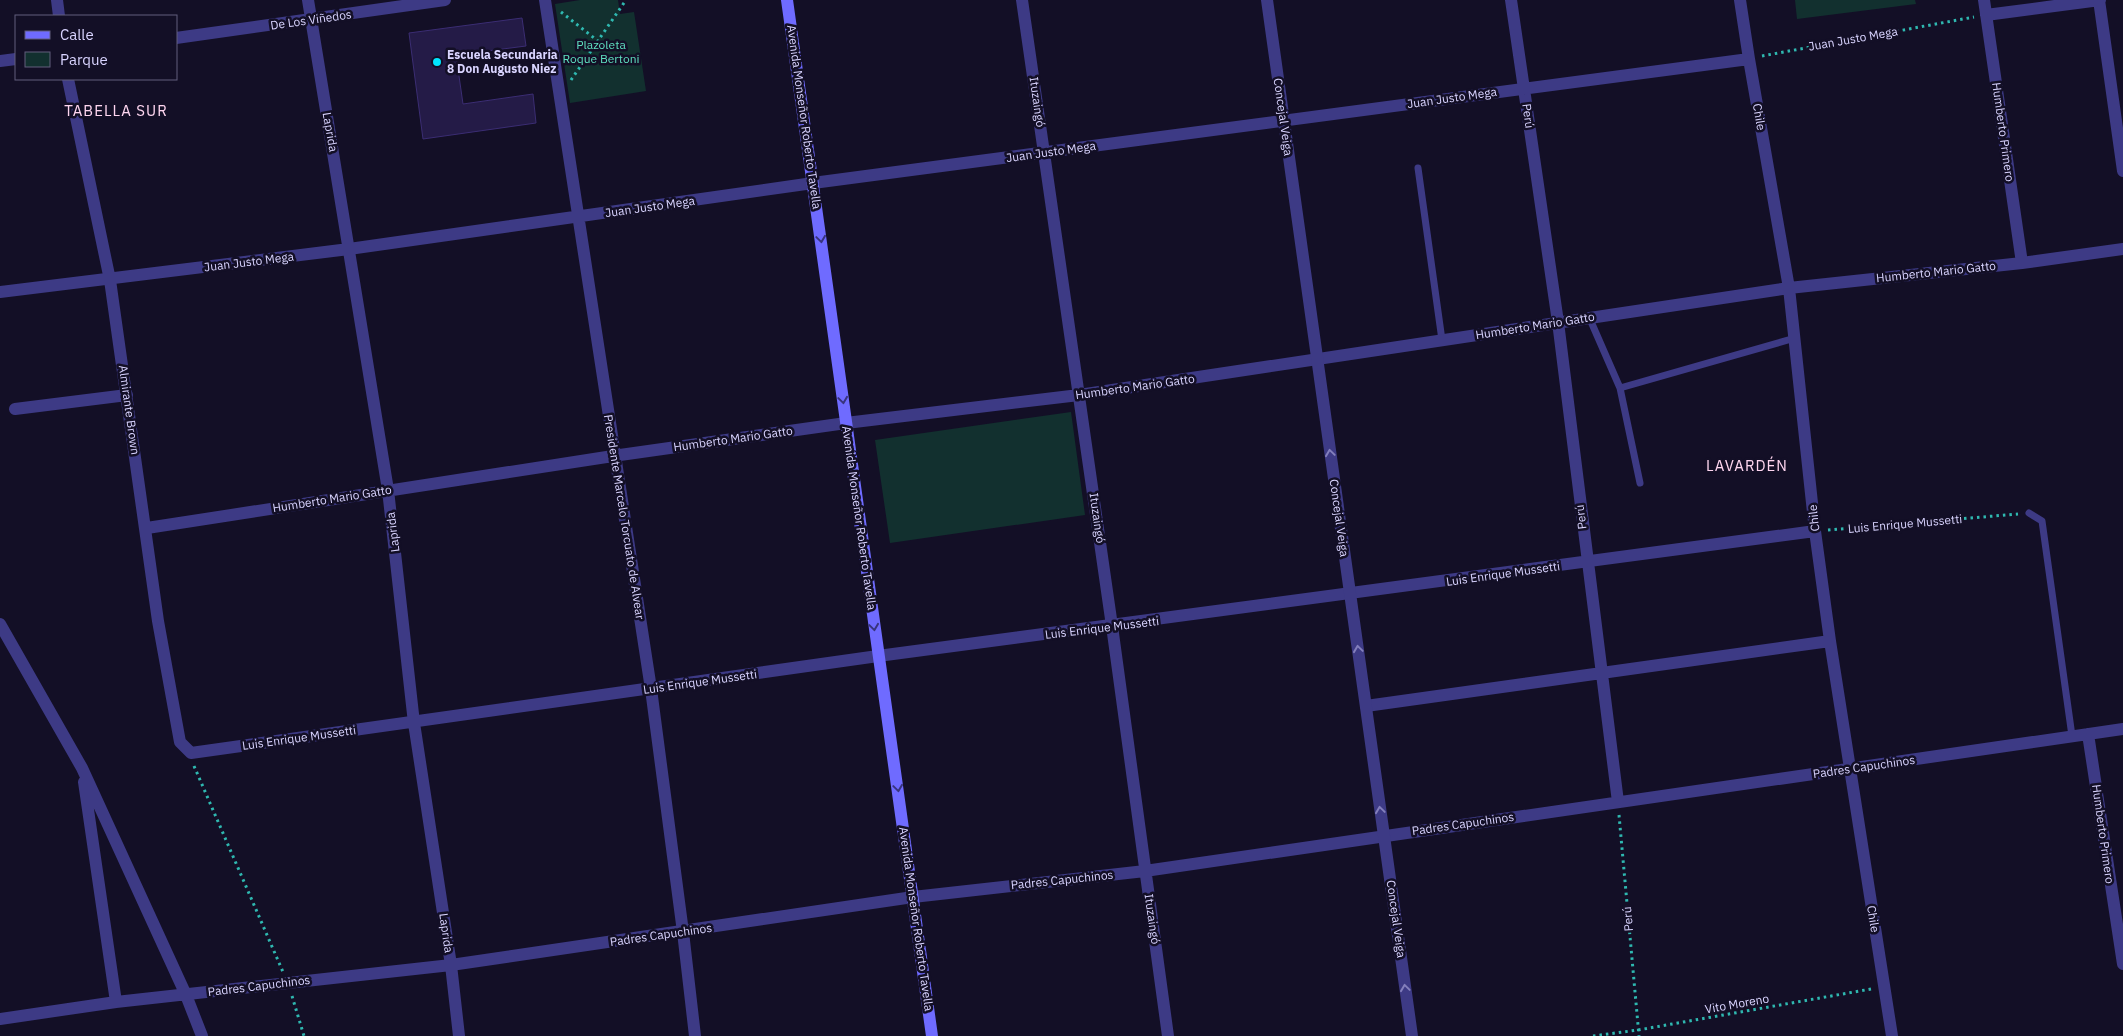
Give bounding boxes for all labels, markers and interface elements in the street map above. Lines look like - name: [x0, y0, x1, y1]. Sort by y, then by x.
- street label: De Los Viñedos: [269, 6, 353, 33]
- legend: [15, 15, 178, 80]
- street label: Juan Justo Mega: [1807, 23, 1899, 54]
- street label: Avenida Monseñor Roberto Tavella: [784, 24, 825, 211]
- text: Calle: [60, 25, 94, 44]
- park label: Plazoleta Roque Bertoni: [563, 37, 640, 66]
- place label: Escuela Secundaria 8 Don Augusto Niez: [447, 47, 558, 76]
- text: Parque: [60, 50, 108, 69]
- marker: Escuela Secundaria 8 Don Augusto Niez: [431, 56, 443, 68]
- street label: Ituzaingó: [1027, 76, 1048, 128]
- street label: Concejal Veiga: [1271, 77, 1296, 157]
- street label: Humberto Primero: [1989, 81, 2018, 183]
- street label: Juan Justo Mega: [1406, 84, 1498, 111]
- district label: TABELLA SUR: [64, 101, 168, 120]
- street label: Chile: [1750, 102, 1769, 132]
- street label: Perú: [1519, 103, 1538, 129]
- street label: Laprida: [320, 111, 341, 154]
- street label: Juan Justo Mega: [1005, 138, 1097, 165]
- street label: Juan Justo Mega: [604, 193, 696, 220]
- one-way arrow: [815, 235, 826, 243]
- street label: Juan Justo Mega: [203, 248, 295, 274]
- street label: Humberto Mario Gatto: [1875, 258, 1997, 285]
- street label: Humberto Mario Gatto: [1474, 309, 1596, 342]
- street label: Almirante Brown: [116, 364, 143, 456]
- street label: Humberto Mario Gatto: [1074, 371, 1196, 402]
- one-way arrow: [837, 396, 848, 404]
- street label: Presidente Marcelo Torcuato de Alvear: [601, 413, 648, 621]
- street label: Humberto Mario Gatto: [672, 423, 794, 454]
- street label: Avenida Monseñor Roberto Tavella: [839, 425, 880, 612]
- one-way arrow: [1325, 449, 1336, 457]
- district label: LAVARDÉN: [1706, 456, 1788, 475]
- street label: Concejal Veiga: [1327, 478, 1352, 558]
- street label: Humberto Mario Gatto: [271, 482, 393, 515]
- street label: Ituzaingó: [1087, 492, 1108, 544]
- street label: Chile: [1805, 503, 1822, 532]
- street label: Perú: [1572, 504, 1589, 530]
- street label: Laprida: [383, 511, 402, 553]
- street label: Luis Enrique Mussetti: [1847, 511, 1963, 536]
- street label: Luis Enrique Mussetti: [1445, 558, 1561, 589]
- street label: Luis Enrique Mussetti: [1044, 613, 1160, 642]
- one-way arrow: [869, 623, 879, 632]
- one-way arrow: [1353, 644, 1364, 652]
- street label: Luis Enrique Mussetti: [642, 666, 758, 697]
- street label: Luis Enrique Mussetti: [241, 722, 357, 753]
- street label: Padres Capuchinos: [1812, 752, 1916, 781]
- street label: Humberto Primero: [2089, 783, 2118, 885]
- one-way arrow: [892, 784, 902, 793]
- one-way arrow: [1375, 805, 1386, 813]
- street label: Padres Capuchinos: [1411, 809, 1515, 838]
- street label: Avenida Monseñor Roberto Tavella: [896, 826, 937, 1013]
- street label: Padres Capuchinos: [1010, 867, 1114, 892]
- street label: Concejal Veiga: [1384, 879, 1409, 959]
- street label: Ituzaingó: [1142, 893, 1163, 945]
- street label: Chile: [1864, 904, 1883, 934]
- street label: Perú: [1619, 906, 1636, 932]
- street label: Laprida: [436, 912, 457, 954]
- street label: Padres Capuchinos: [609, 920, 713, 949]
- street label: Padres Capuchinos: [207, 972, 311, 999]
- one-way arrow: [1401, 983, 1411, 992]
- street label: Vito Moreno: [1704, 990, 1770, 1017]

